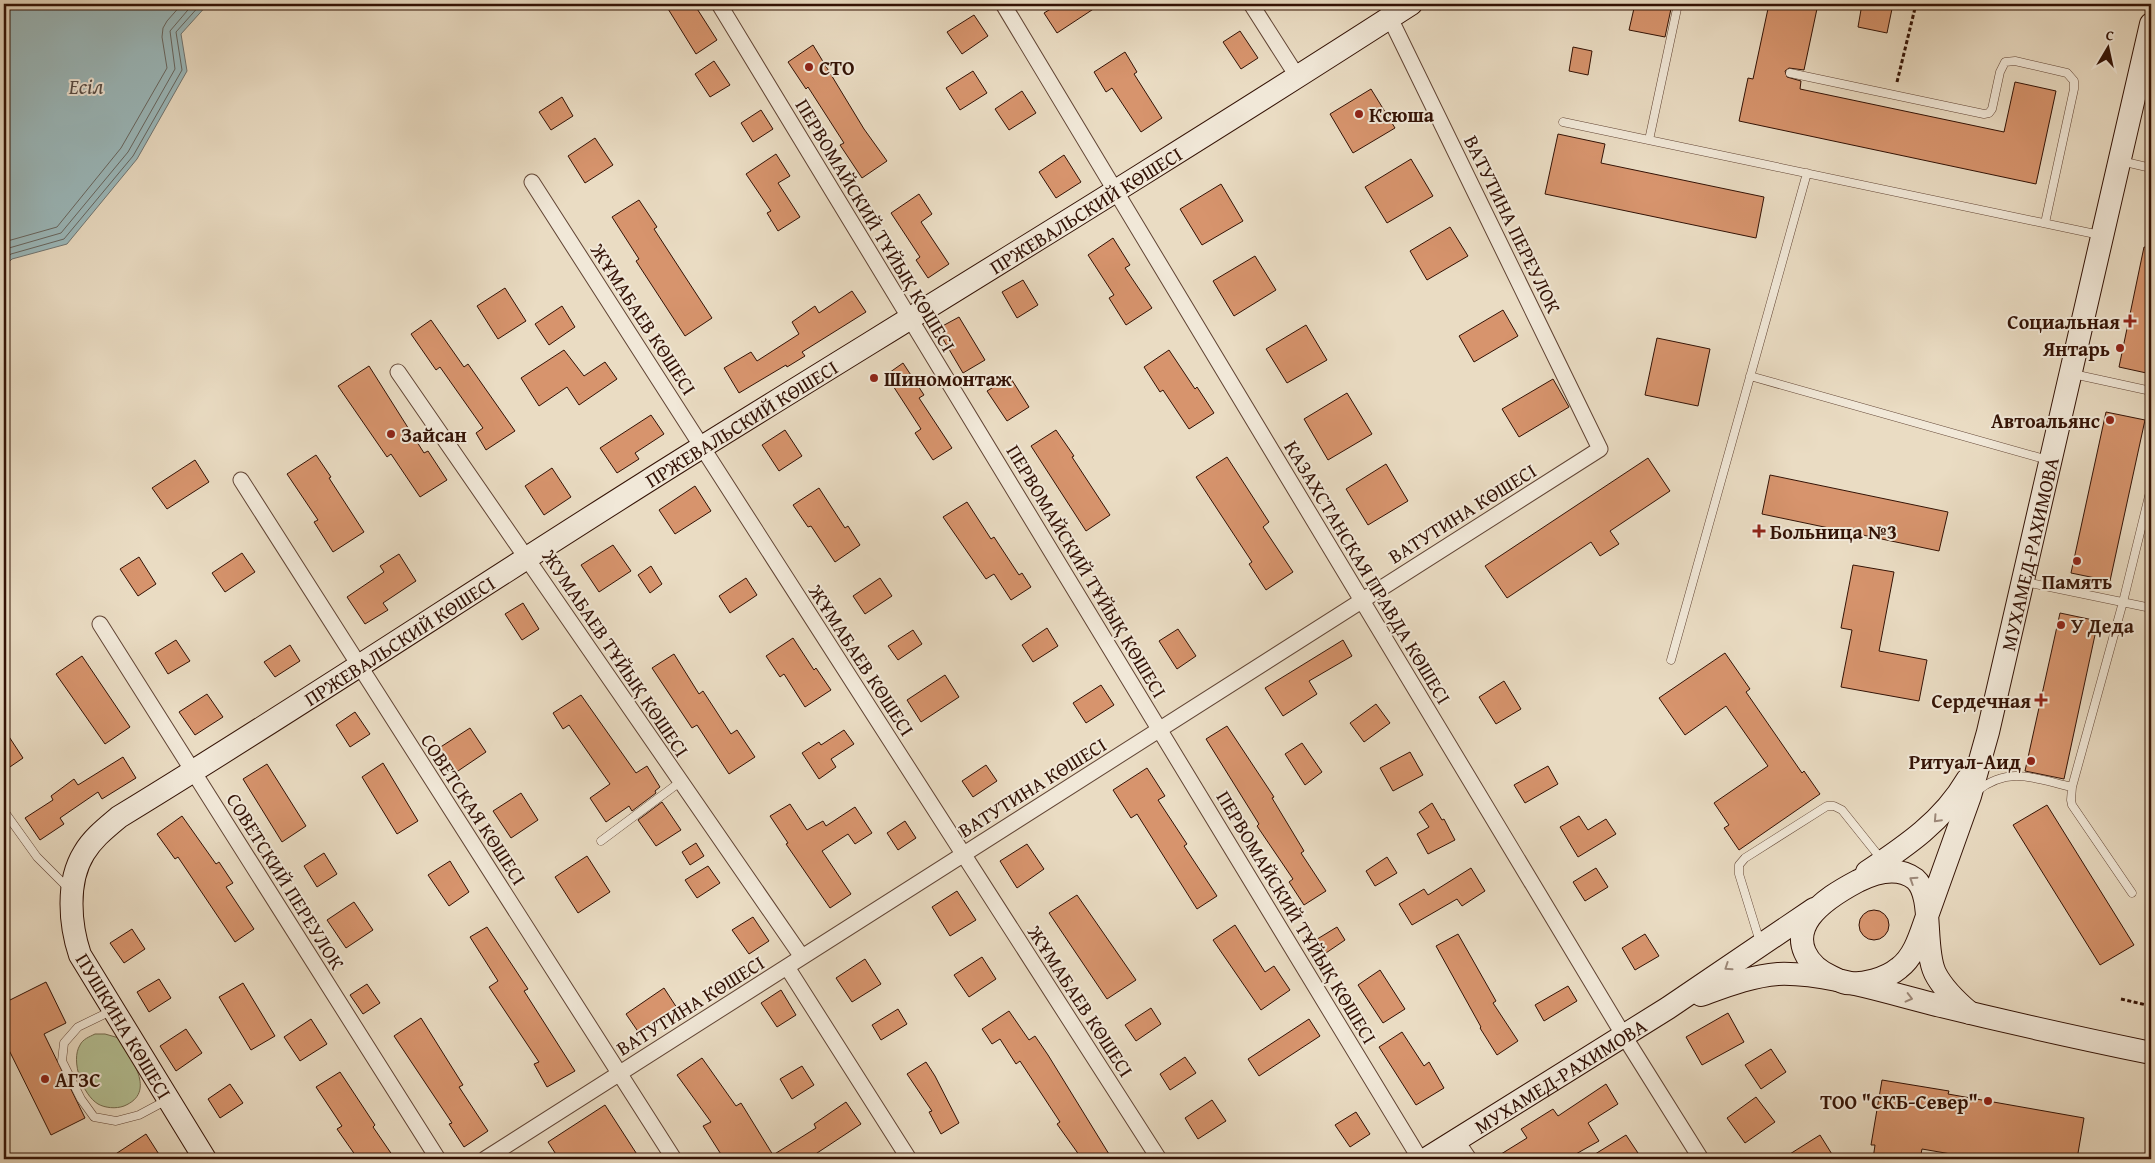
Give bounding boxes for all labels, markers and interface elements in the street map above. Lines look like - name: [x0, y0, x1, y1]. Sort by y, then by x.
- north arrow: [2082, 22, 2132, 72]
- text: С: [2105, 25, 2116, 46]
- place label: СТО: [819, 53, 855, 82]
- marker: СТО: [803, 61, 815, 73]
- water label: Есіл: [68, 71, 103, 102]
- street label: ПЕРВОМАЙСКИЙ ТҰЙЫҚ КӨШЕСІ: [789, 93, 963, 357]
- place label: Ксюша: [1369, 100, 1435, 129]
- marker: Ксюша: [1353, 108, 1365, 120]
- street label: ВАТУТИНА ПЕРЕУЛОК: [1457, 130, 1569, 318]
- street label: ПРЖЕВАЛЬСКИЙ КӨШЕСІ: [983, 139, 1187, 281]
- street label: ЖҰМАБАЕВ КӨШЕСІ: [584, 237, 704, 400]
- place label: Социальная: [2007, 307, 2120, 336]
- marker: Социальная: [2124, 315, 2136, 327]
- place label: Янтарь: [2042, 334, 2110, 363]
- marker: Янтарь: [2114, 342, 2126, 354]
- street label: ПРЖЕВАЛЬСКИЙ КӨШЕСІ: [639, 352, 843, 494]
- place label: Шиномонтаж: [884, 364, 1012, 393]
- marker: Шиномонтаж: [868, 372, 880, 384]
- place label: Автоальянс: [1991, 406, 2100, 435]
- marker: Автоальянс: [2104, 414, 2116, 426]
- place label: Зайсан: [401, 420, 467, 449]
- marker: Зайсан: [385, 428, 397, 440]
- street label: КАЗАХСТАНСКАЯ ПРАВДА КӨШЕСІ: [1278, 435, 1458, 709]
- street label: ПЕРВОМАЙСКИЙ ТҰЙЫҚ КӨШЕСІ: [1000, 439, 1174, 703]
- street label: МУХАМЕД-РАХИМОВА: [1993, 454, 2065, 654]
- street label: ВАТУТИНА КӨШЕСІ: [1382, 456, 1542, 570]
- place label: Больница №3: [1770, 517, 1897, 546]
- marker: Больница №3: [1752, 524, 1766, 538]
- street label: ЖУМАБАЕВ ТҰЙЫҚ КӨШЕСІ: [535, 543, 696, 763]
- marker: Память: [2071, 555, 2083, 567]
- place label: Память: [2042, 567, 2112, 596]
- street label: ПРЖЕВАЛЬСКИЙ КӨШЕСІ: [298, 568, 500, 712]
- street label: ЖҰМАБАЕВ КӨШЕСІ: [802, 578, 922, 741]
- place label: У Деда: [2071, 611, 2135, 640]
- marker: У Деда: [2055, 619, 2067, 631]
- place label: Сердечная: [1931, 686, 2031, 715]
- marker: Сердечная: [2035, 694, 2047, 706]
- street label: СОВЕТСКАЯ КӨШЕСІ: [414, 728, 534, 890]
- street label: ВАТУТИНА КӨШЕСІ: [952, 730, 1112, 844]
- place label: Ритуал-Аид: [1909, 747, 2021, 776]
- marker: Ритуал-Аид: [2025, 755, 2037, 767]
- street label: ПЕРВОМАЙСКИЙ ТҰЙЫҚ КӨШЕСІ: [1210, 785, 1384, 1049]
- street label: СОВЕТСКИЙ ПЕРЕУЛОК: [220, 787, 353, 976]
- one-way arrow: [1934, 813, 1943, 822]
- one-way arrow: [1909, 876, 1918, 886]
- street label: ЖҰМАБАЕВ КӨШЕСІ: [1021, 919, 1141, 1082]
- street label: ПУШКИНА КӨШЕСІ: [69, 948, 179, 1104]
- street label: ВАТУТИНА КӨШЕСІ: [610, 948, 770, 1062]
- one-way arrow: [1724, 961, 1734, 970]
- one-way arrow: [1905, 992, 1914, 1003]
- street label: МУХАМЕД-РАХИМОВА: [1468, 1011, 1652, 1140]
- place label: АГЗС: [55, 1065, 101, 1094]
- marker: АГЗС: [39, 1073, 51, 1085]
- place label: ТОО "СКБ-Север": [1820, 1087, 1978, 1116]
- marker: ТОО "СКБ-Север": [1982, 1095, 1994, 1107]

